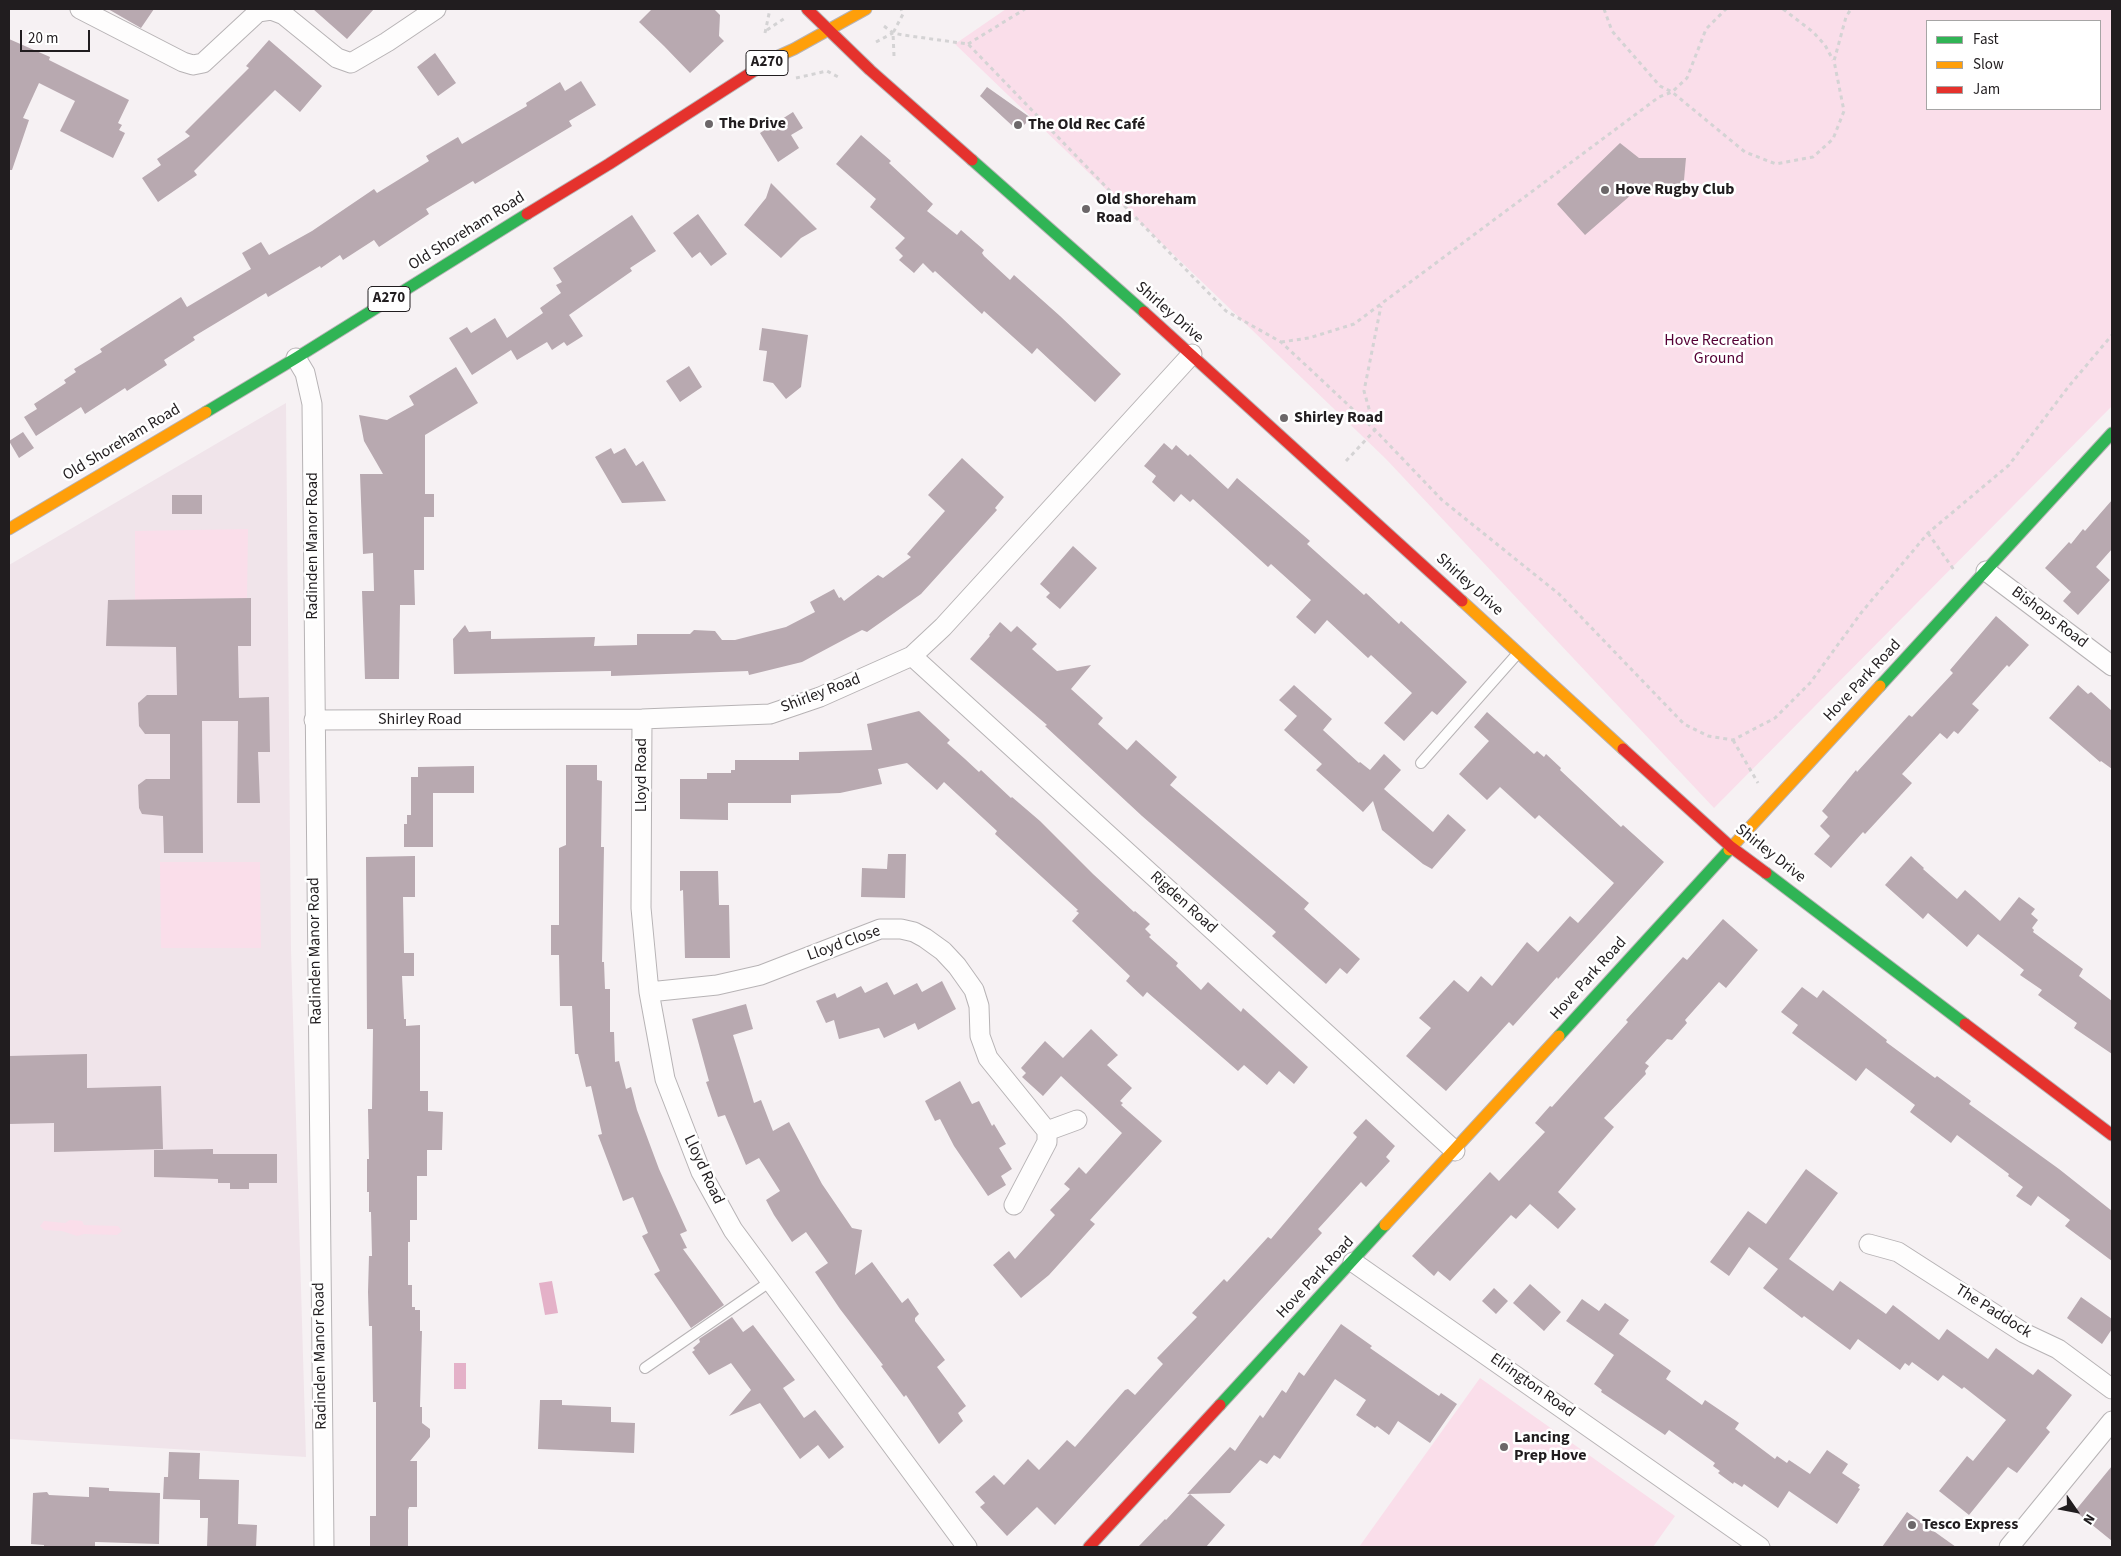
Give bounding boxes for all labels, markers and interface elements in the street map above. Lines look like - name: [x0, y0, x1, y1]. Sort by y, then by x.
- scale bar: [22, 20, 92, 52]
- legend: [1926, 20, 2101, 110]
- text: 20 m: [28, 28, 58, 49]
- text: Fast: [1973, 29, 1999, 50]
- road number: A270: [746, 50, 788, 76]
- text: Slow: [1973, 54, 2004, 75]
- text: Jam: [1973, 79, 2000, 100]
- place label: The Drive: [719, 114, 786, 134]
- place label: The Old Rec Café: [1028, 115, 1145, 135]
- marker: The Drive: [703, 118, 715, 130]
- marker: The Old Rec Café: [1012, 119, 1024, 131]
- place label: Hove Rugby Club: [1615, 180, 1734, 200]
- marker: Hove Rugby Club: [1599, 184, 1611, 196]
- street label: Old Shoreham Road: [405, 188, 529, 276]
- place label: Old Shoreham Road: [1096, 190, 1197, 228]
- marker: Old Shoreham Road: [1080, 203, 1092, 215]
- street label: Shirley Drive: [1131, 278, 1207, 348]
- road number: A270: [368, 286, 410, 312]
- park label: Hove Recreation Ground: [1664, 331, 1774, 369]
- street label: Old Shoreham Road: [60, 400, 184, 486]
- place label: Shirley Road: [1294, 408, 1383, 428]
- marker: Shirley Road: [1278, 412, 1290, 424]
- street label: Radinden Manor Road: [303, 472, 323, 620]
- street label: Shirley Drive: [1431, 550, 1507, 620]
- street label: Bishops Road: [2007, 583, 2091, 653]
- street label: Hove Park Road: [1820, 636, 1906, 726]
- street label: Shirley Road: [778, 670, 864, 718]
- street label: Shirley Road: [378, 710, 462, 730]
- street label: Lloyd Road: [632, 738, 652, 812]
- street label: Shirley Drive: [1731, 821, 1809, 887]
- street label: Rigden Road: [1145, 868, 1221, 938]
- street label: Radinden Manor Road: [305, 877, 327, 1025]
- street label: Lloyd Close: [805, 922, 883, 966]
- street label: Hove Park Road: [1547, 934, 1631, 1024]
- street label: Lloyd Road: [679, 1132, 727, 1208]
- street label: Hove Park Road: [1273, 1233, 1359, 1323]
- street label: The Paddock: [1951, 1281, 2035, 1343]
- street label: Radinden Manor Road: [310, 1282, 332, 1430]
- street label: Elrington Road: [1486, 1350, 1578, 1422]
- place label: Lancing Prep Hove: [1514, 1428, 1586, 1466]
- marker: Lancing Prep Hove: [1498, 1441, 1510, 1453]
- north arrow: [2051, 1486, 2101, 1536]
- text: N: [2078, 1510, 2100, 1529]
- place label: Tesco Express: [1922, 1515, 2018, 1535]
- marker: Tesco Express: [1906, 1519, 1918, 1531]

